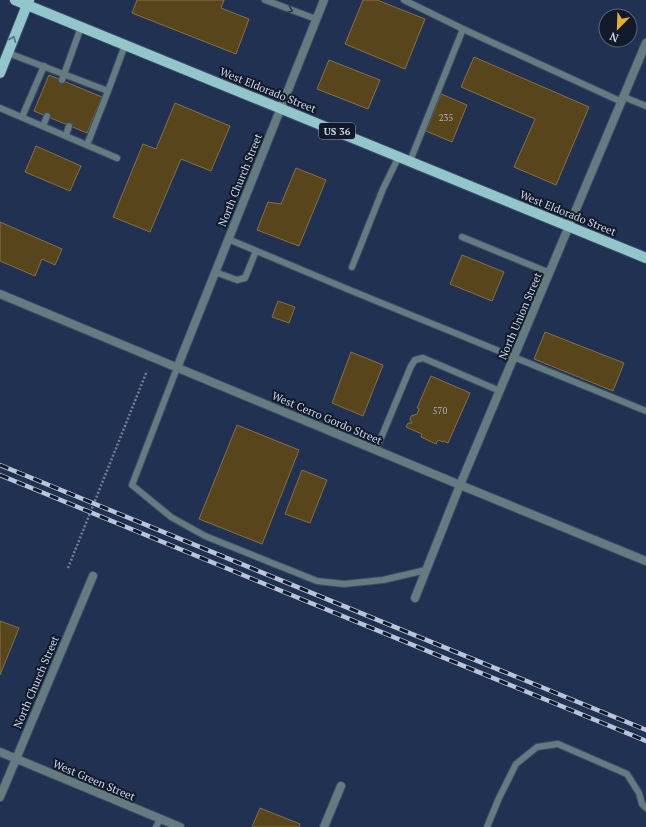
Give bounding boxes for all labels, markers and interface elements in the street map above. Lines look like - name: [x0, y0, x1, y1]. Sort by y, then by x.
- one-way arrow: [287, 5, 294, 13]
- north arrow: [598, 8, 638, 48]
- text: N: [607, 29, 621, 45]
- one-way arrow: [9, 35, 17, 42]
- street label: West Eldorado Street: [218, 64, 318, 116]
- house number: 235: [439, 112, 453, 124]
- road number: US 36: [319, 123, 355, 139]
- street label: North Church Street: [215, 131, 265, 229]
- street label: West Eldorado Street: [518, 187, 618, 239]
- street label: North Union Street: [495, 270, 545, 362]
- street label: West Cerro Gordo Street: [270, 388, 384, 448]
- house number: 570: [433, 405, 447, 417]
- street label: North Church Street: [10, 634, 62, 730]
- street label: West Green Street: [51, 756, 137, 804]

